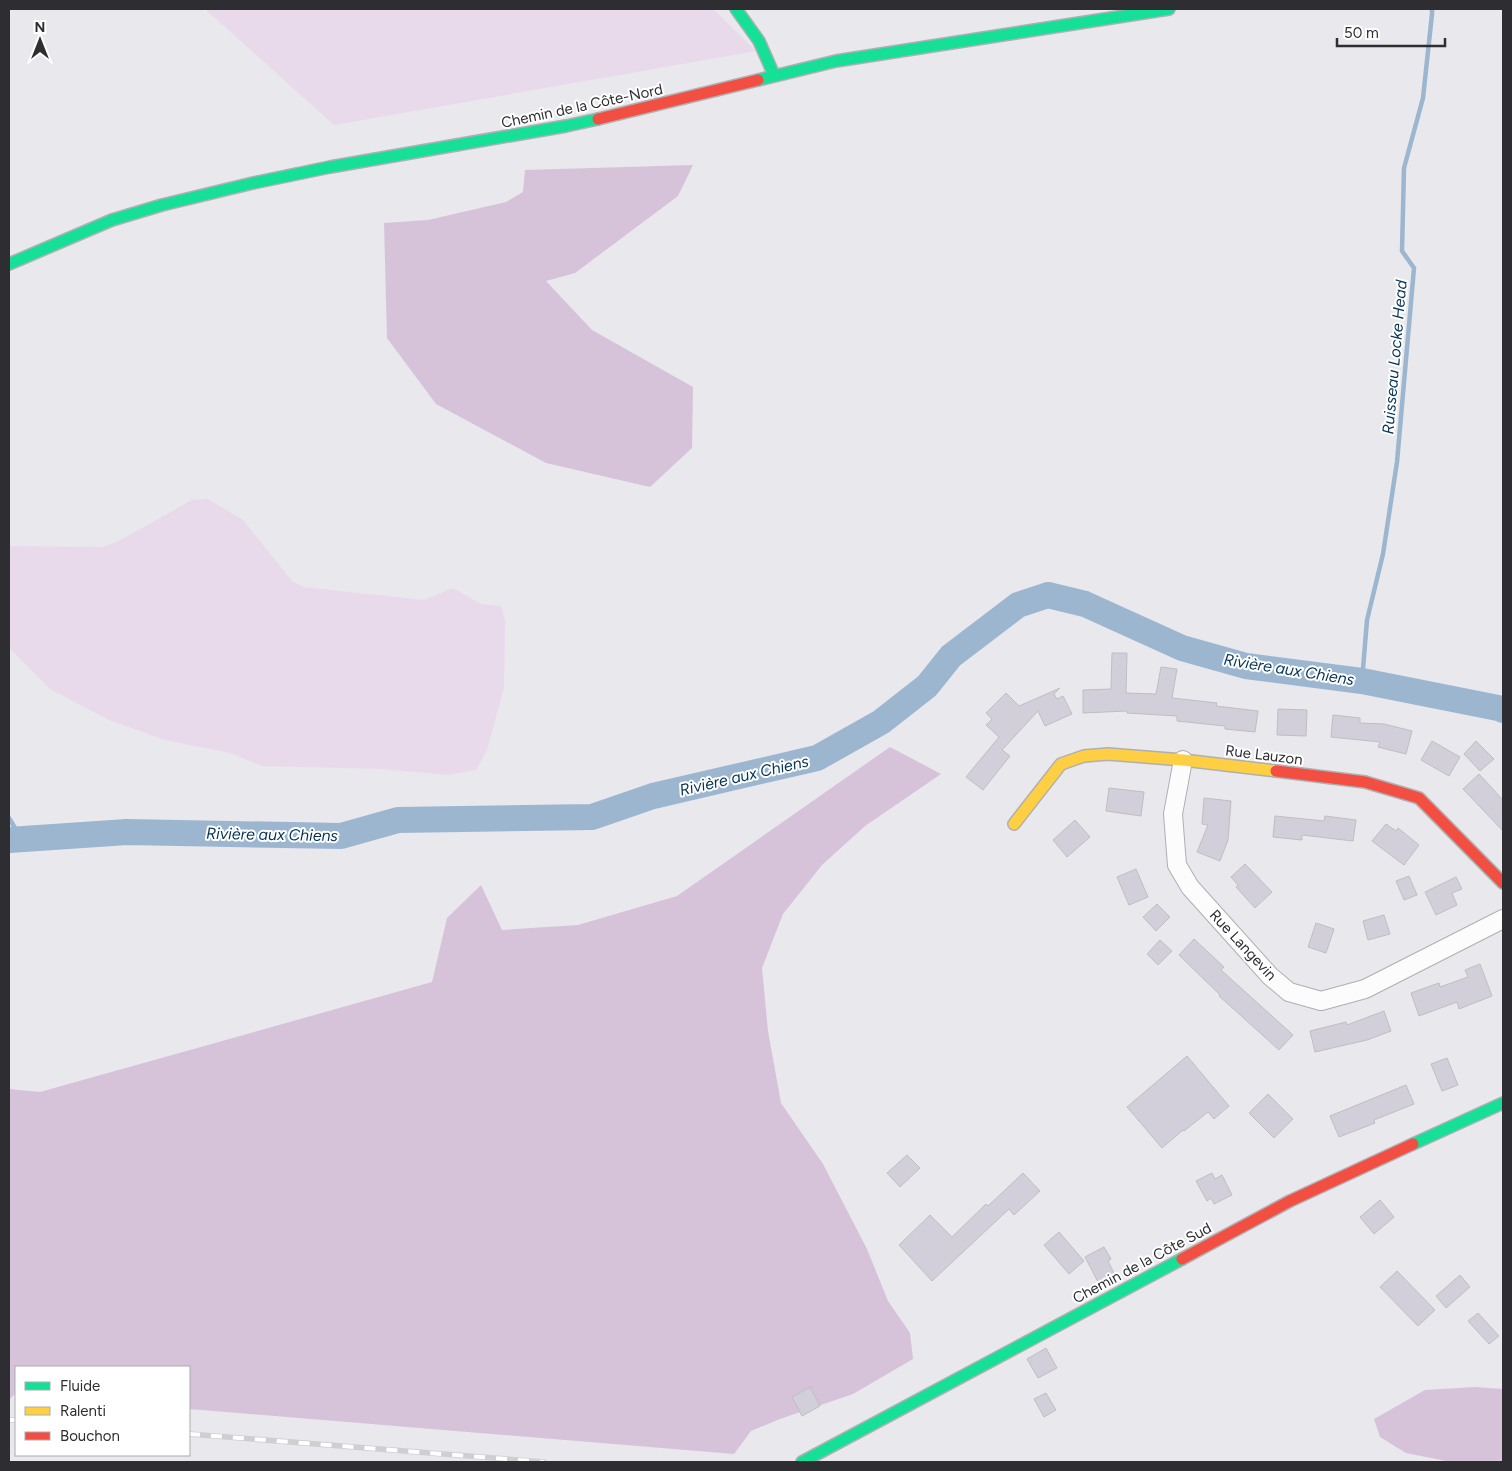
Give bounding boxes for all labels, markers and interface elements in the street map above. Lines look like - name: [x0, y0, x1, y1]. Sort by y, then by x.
- north arrow: [15, 15, 65, 65]
- scale bar: [1337, 15, 1444, 47]
- text: N: [35, 19, 45, 36]
- text: 50 m: [1344, 24, 1379, 42]
- street label: Chemin de la Côte-Nord: [500, 80, 664, 132]
- water label: Ruisseau Locke Head: [1378, 278, 1411, 435]
- water label: Rivière aux Chiens: [1222, 650, 1356, 689]
- street label: Rue Lauzon: [1224, 741, 1304, 769]
- water label: Rivière aux Chiens: [678, 751, 811, 800]
- water label: Rivière aux Chiens: [206, 824, 339, 845]
- street label: Rue Langevin: [1206, 906, 1280, 984]
- street label: Chemin de la Côte Sud: [1070, 1219, 1214, 1307]
- legend: [15, 1366, 190, 1456]
- text: Fluide: [60, 1377, 100, 1395]
- text: Ralenti: [60, 1402, 106, 1420]
- text: Bouchon: [60, 1427, 120, 1445]

